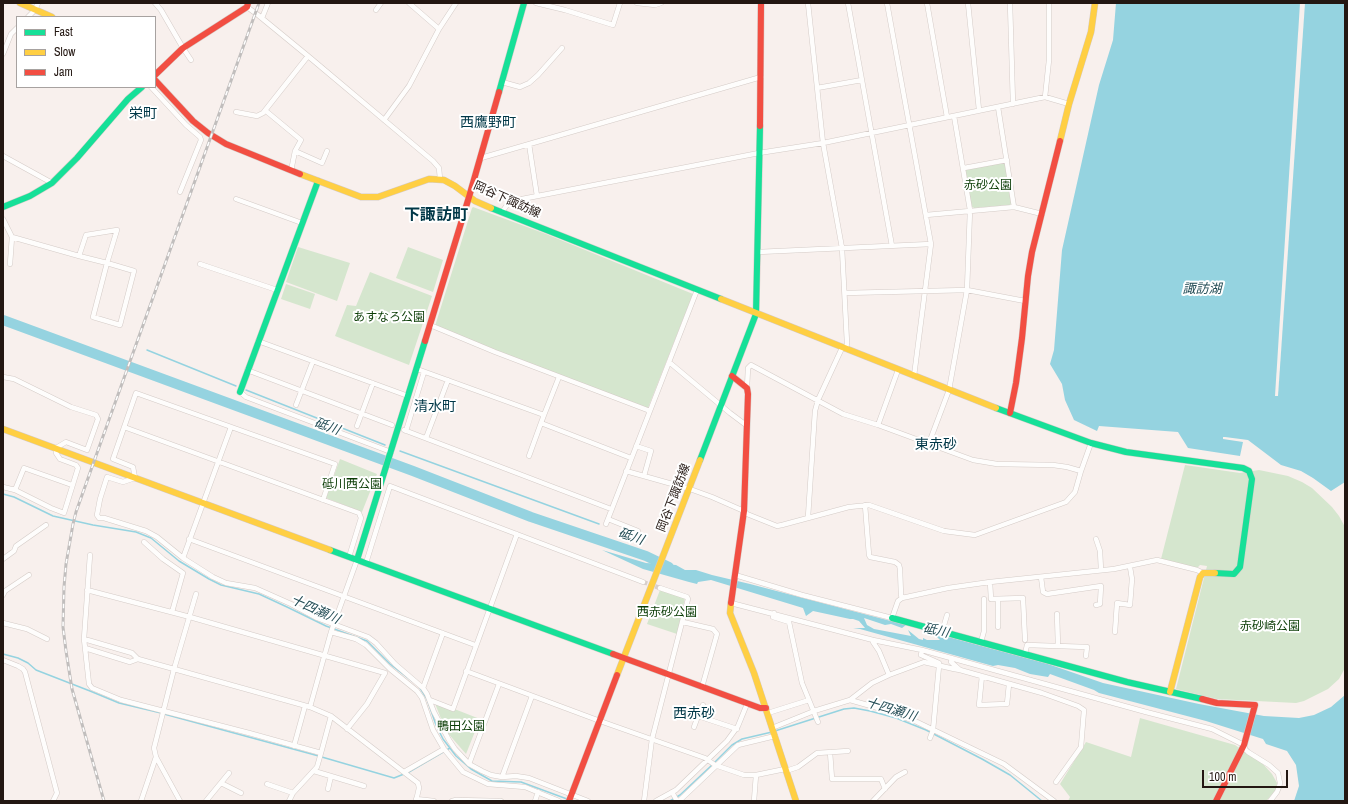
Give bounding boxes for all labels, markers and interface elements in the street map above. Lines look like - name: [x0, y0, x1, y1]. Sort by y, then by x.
- legend: [16, 16, 156, 88]
- text: Fast: [54, 24, 73, 40]
- text: Slow: [54, 44, 75, 60]
- text: Jam: [54, 64, 73, 80]
- district label: 栄町: [129, 106, 157, 122]
- district label: 西鷹野町: [460, 115, 516, 131]
- street label: 岡谷下諏訪線: [471, 179, 543, 221]
- park label: 赤砂公園: [964, 179, 1012, 193]
- district label: 下諏訪町: [404, 206, 468, 226]
- water label: 諏訪湖: [1183, 282, 1221, 298]
- park label: あすなろ公園: [353, 311, 425, 325]
- district label: 清水町: [414, 399, 456, 415]
- water label: 砥川: [312, 415, 342, 439]
- district label: 東赤砂: [915, 437, 957, 453]
- street label: 岡谷下諏訪線: [654, 462, 694, 534]
- park label: 砥川西公園: [322, 478, 382, 492]
- water label: 砥川: [616, 525, 646, 549]
- water label: 十四瀬川: [288, 592, 342, 628]
- park label: 西赤砂公園: [637, 606, 697, 620]
- park label: 赤砂崎公園: [1240, 620, 1300, 634]
- water label: 砥川: [922, 621, 950, 641]
- water label: 十四瀬川: [864, 695, 918, 725]
- district label: 西赤砂: [673, 706, 715, 722]
- park label: 鴨田公園: [437, 720, 485, 734]
- scale bar: [1204, 762, 1290, 788]
- text: 100 m: [1209, 769, 1236, 785]

